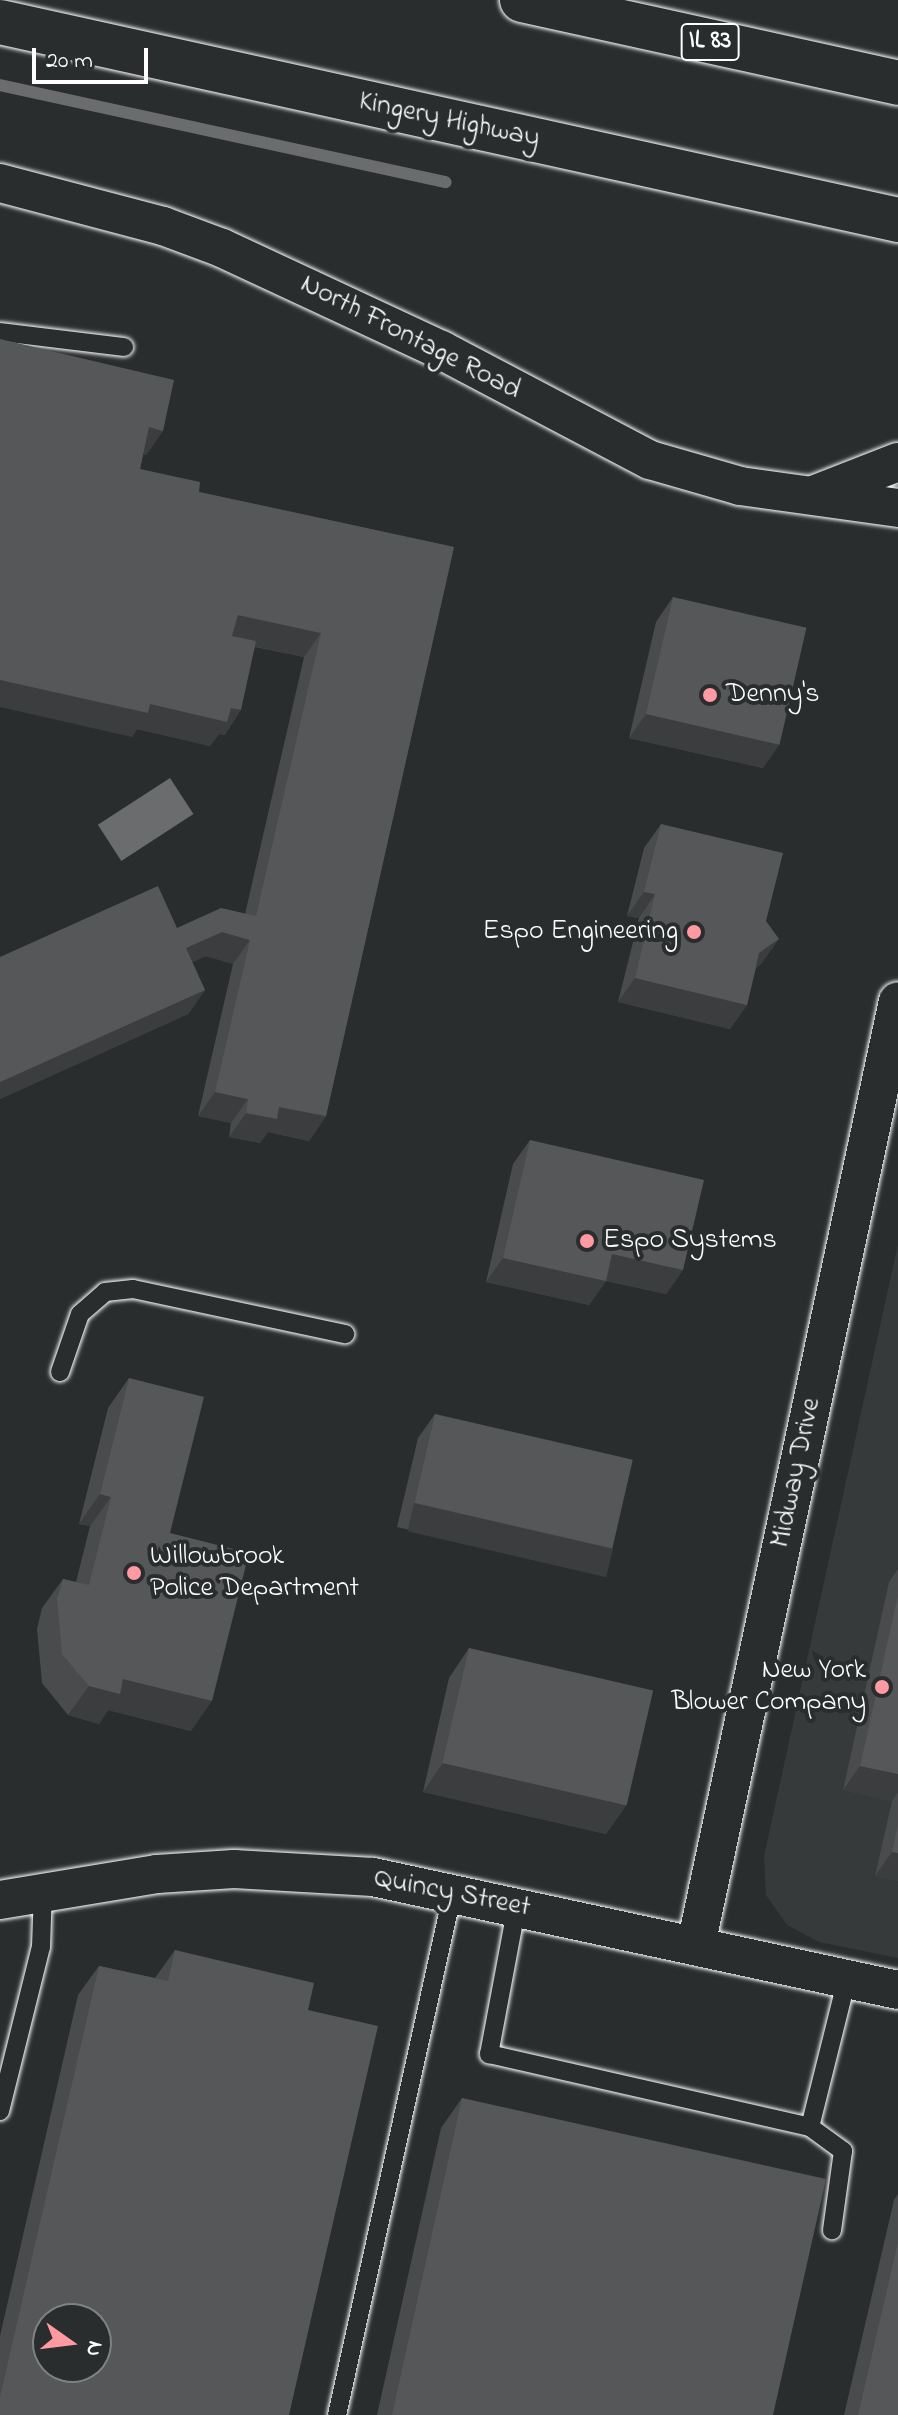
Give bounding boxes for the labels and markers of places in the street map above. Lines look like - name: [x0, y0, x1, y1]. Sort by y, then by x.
- place label: Denny's: [726, 678, 819, 712]
- marker: Denny's: [701, 686, 719, 704]
- place label: Espo Engineering: [483, 915, 678, 949]
- marker: Espo Engineering: [685, 923, 703, 941]
- place label: Espo Systems: [603, 1224, 777, 1258]
- marker: Espo Systems: [578, 1232, 596, 1250]
- place label: Willowbrook Police Department: [150, 1540, 359, 1606]
- marker: Willowbrook Police Department: [125, 1564, 143, 1582]
- place label: New York Blower Company: [672, 1654, 866, 1720]
- marker: New York Blower Company: [873, 1678, 891, 1696]

